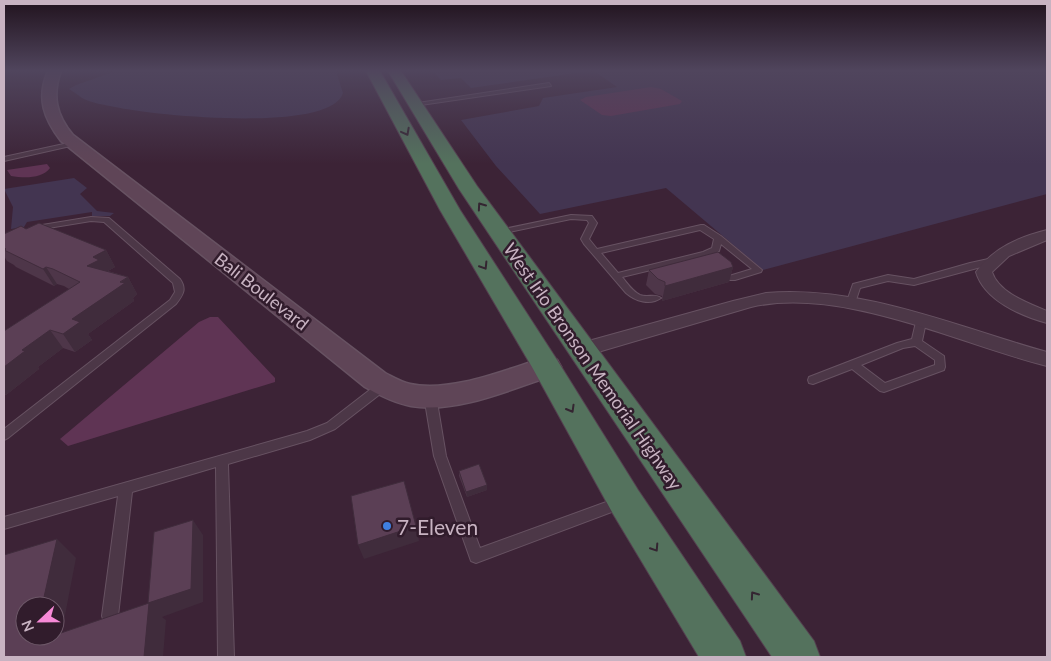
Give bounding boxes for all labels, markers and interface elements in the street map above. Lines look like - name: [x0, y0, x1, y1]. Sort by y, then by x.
- one-way arrow: [400, 127, 410, 136]
- one-way arrow: [478, 202, 487, 212]
- street label: West Irlo Bronson Memorial Highway: [499, 238, 687, 494]
- street label: Bali Boulevard: [211, 247, 313, 335]
- one-way arrow: [478, 261, 488, 270]
- one-way arrow: [565, 404, 575, 413]
- place label: 7-Eleven: [397, 514, 478, 539]
- marker: 7-Eleven: [381, 520, 393, 532]
- one-way arrow: [649, 543, 658, 552]
- one-way arrow: [751, 591, 760, 601]
- north arrow: [15, 596, 65, 646]
- text: N: [18, 618, 37, 634]

